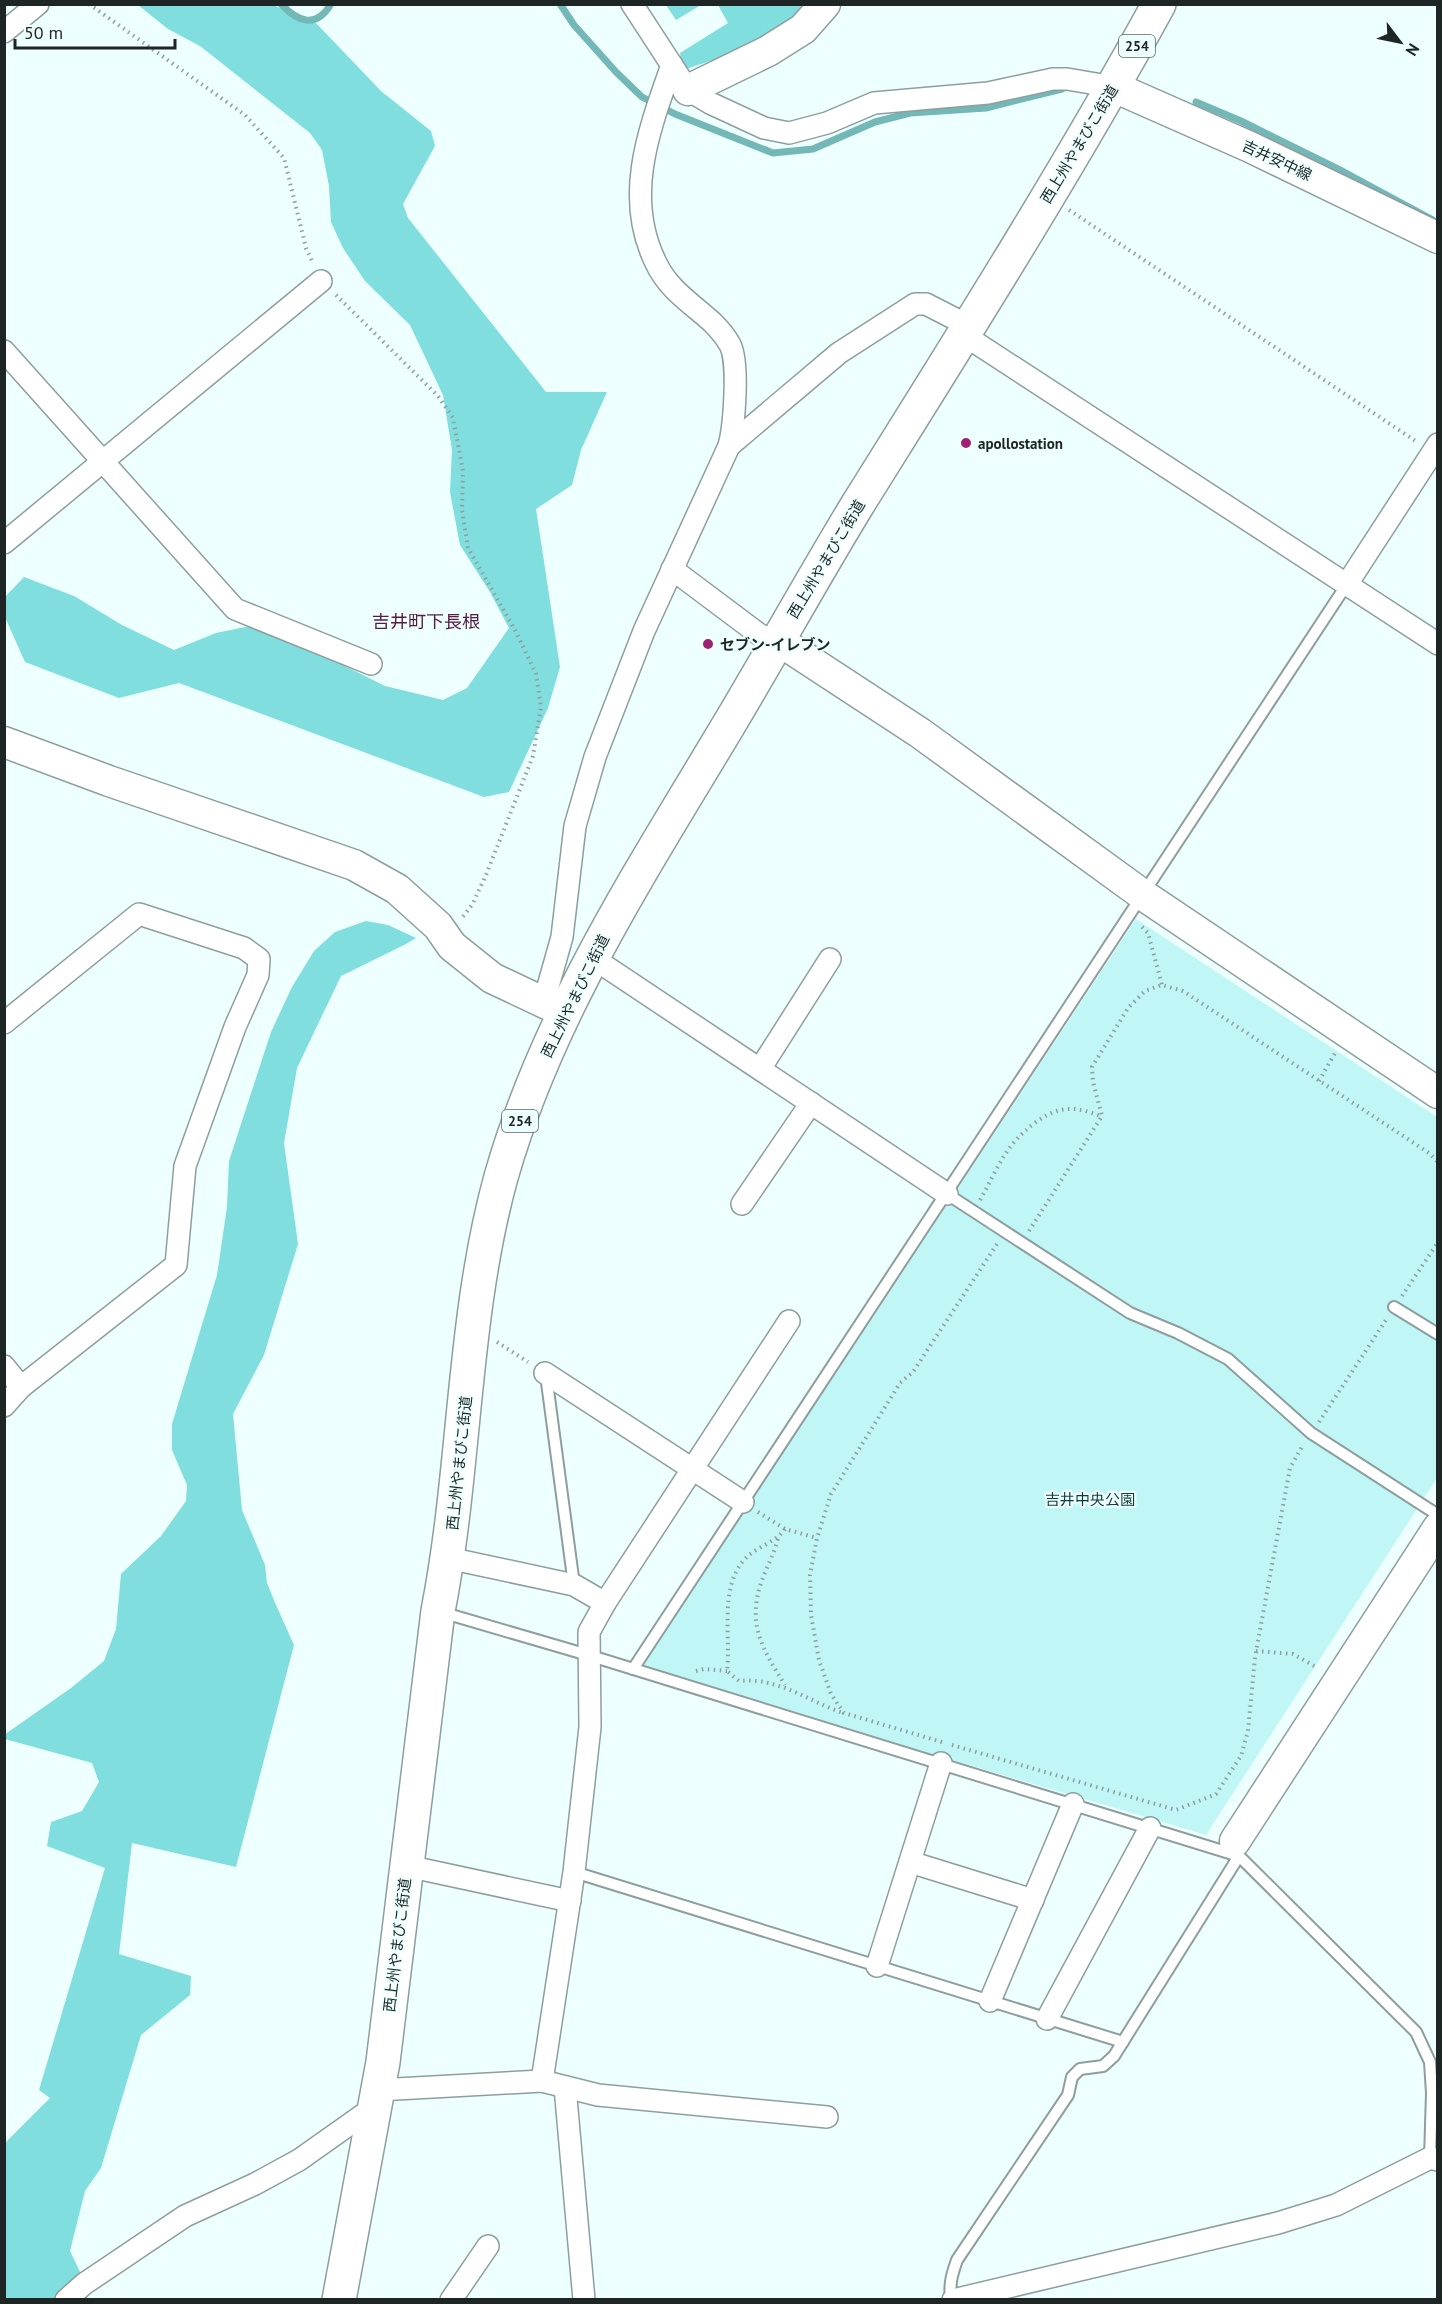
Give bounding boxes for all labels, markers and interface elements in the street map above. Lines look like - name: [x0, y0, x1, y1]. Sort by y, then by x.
- scale bar: [15, 12, 176, 50]
- north arrow: [1370, 12, 1430, 72]
- text: 50 m: [24, 21, 63, 44]
- road number: 254: [1119, 35, 1155, 57]
- text: N: [1401, 40, 1424, 60]
- street label: 西上州やまびこ街道: [1036, 81, 1122, 207]
- street label: 吉井安中線: [1239, 136, 1315, 184]
- place label: apollostation: [978, 434, 1063, 453]
- marker: apollostation: [959, 436, 973, 450]
- street label: 西上州やまびこ街道: [783, 496, 869, 622]
- district label: 吉井町下長根: [372, 610, 480, 633]
- place label: セブン-イレブン: [720, 635, 830, 654]
- marker: セブン-イレブン: [701, 637, 715, 651]
- street label: 西上州やまびこ街道: [537, 931, 613, 1061]
- road number: 254: [502, 1110, 538, 1132]
- street label: 西上州やまびこ街道: [442, 1395, 476, 1531]
- park label: 吉井中央公園: [1045, 1490, 1135, 1509]
- street label: 西上州やまびこ街道: [379, 1877, 415, 2013]

